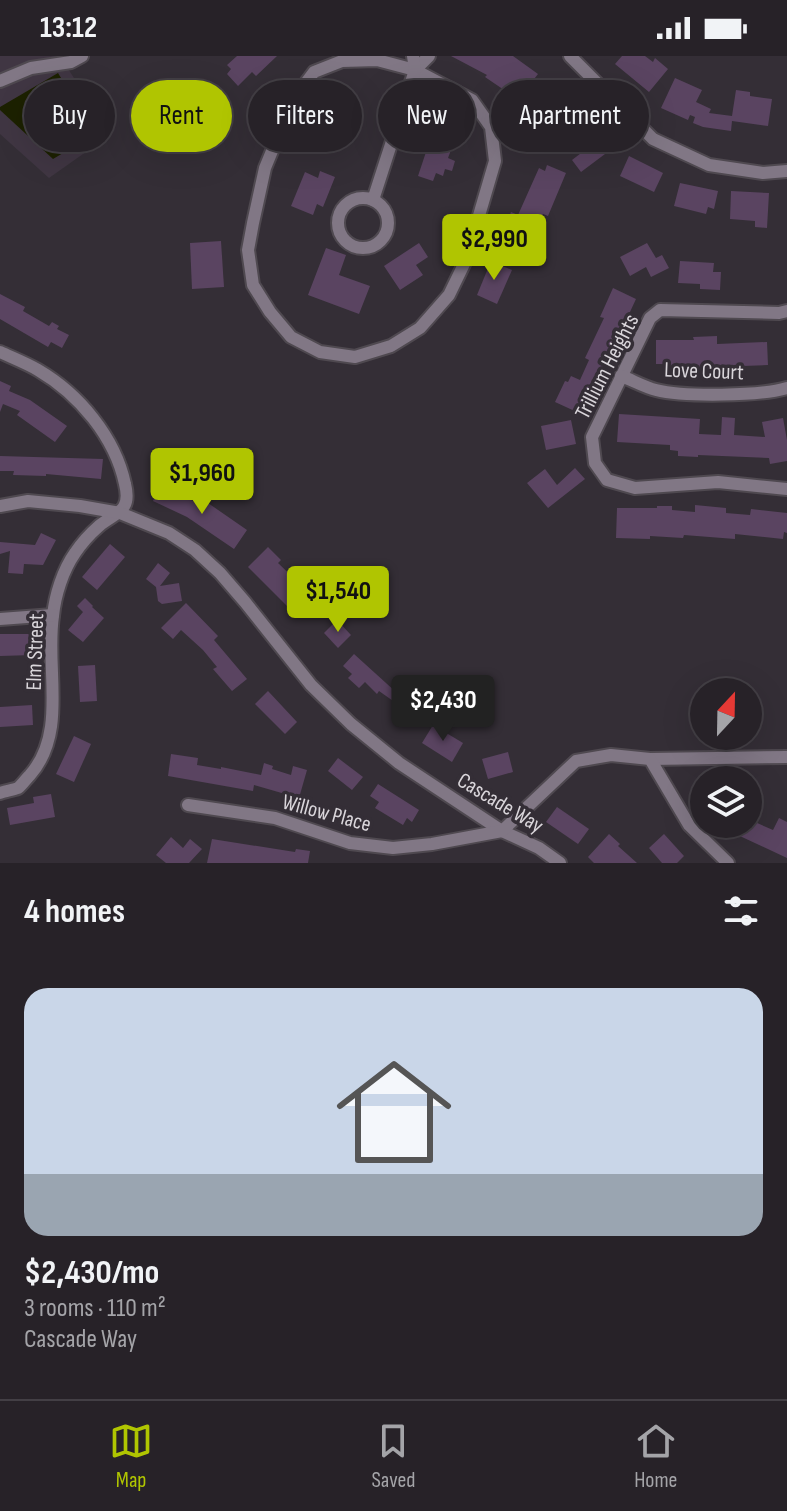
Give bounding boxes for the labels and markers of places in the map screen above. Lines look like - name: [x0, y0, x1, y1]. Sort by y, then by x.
- pin: $2,990: [429, 214, 559, 282]
- pin: $1,960: [137, 448, 267, 516]
- pin: $1,540: [273, 566, 403, 634]
- pin: $2,430: [378, 675, 508, 743]

